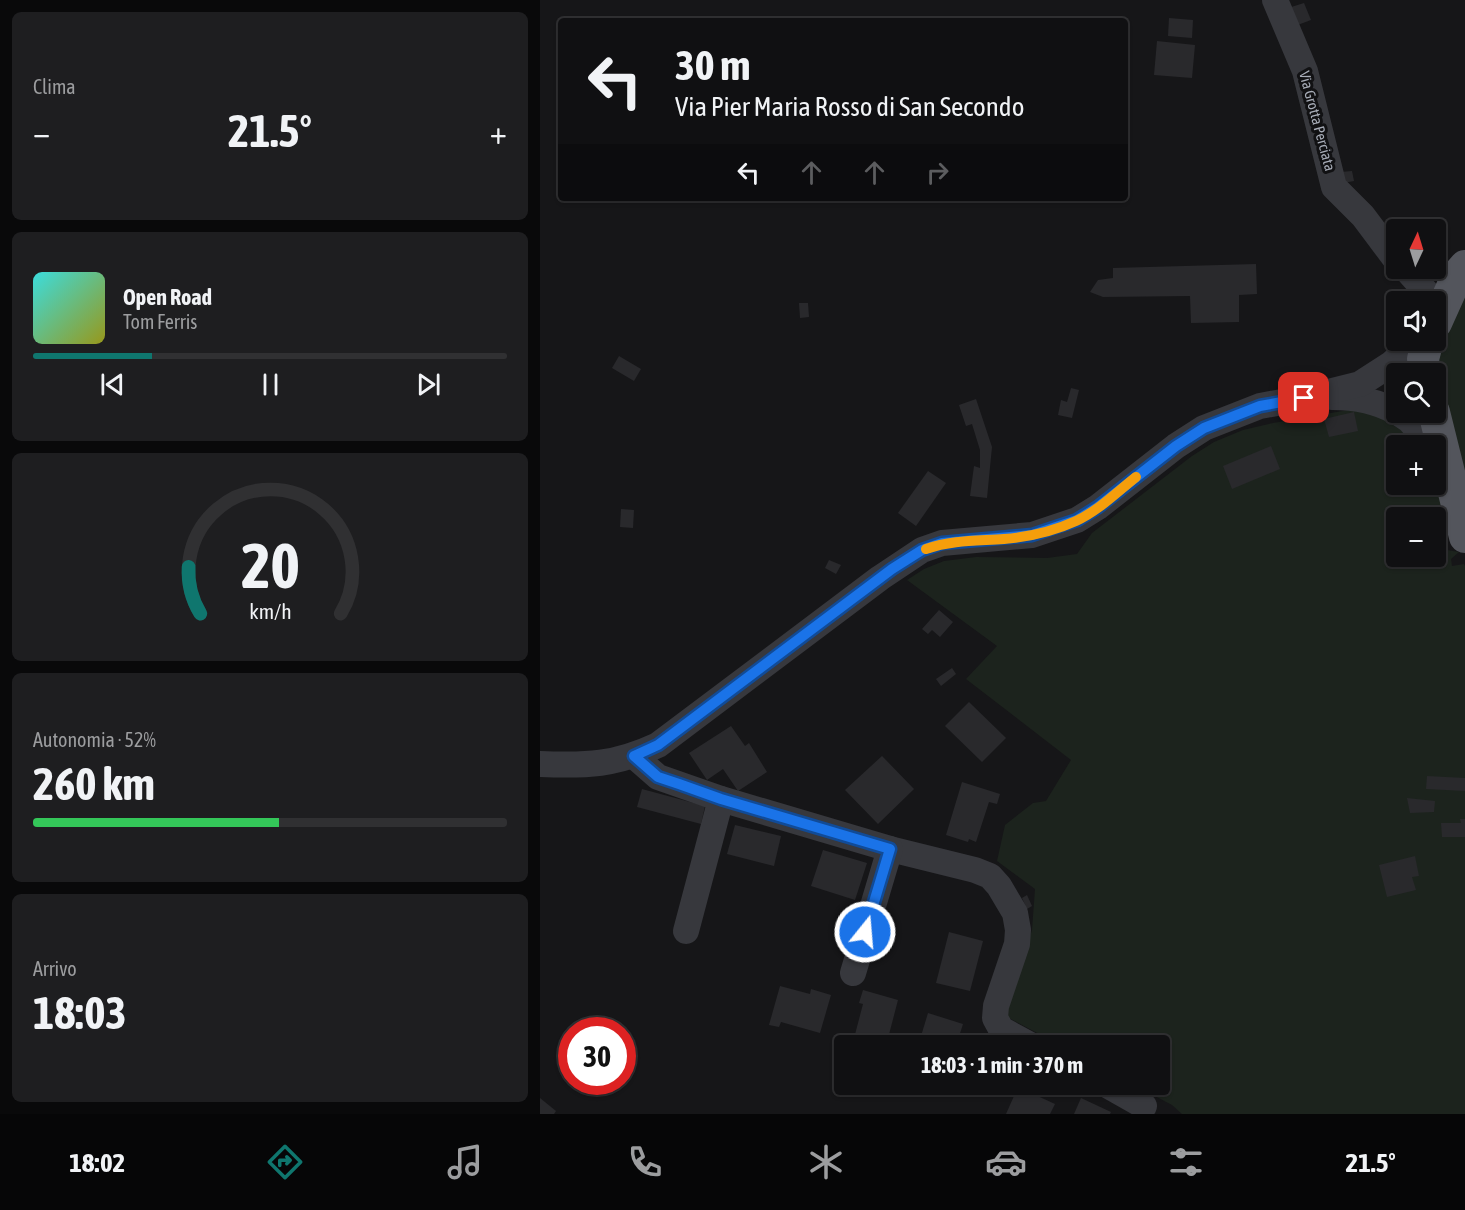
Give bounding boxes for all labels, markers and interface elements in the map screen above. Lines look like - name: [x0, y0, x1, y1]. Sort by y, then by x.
- text: 30 m: [675, 41, 750, 89]
- icon: left: [576, 42, 654, 120]
- street label: Via Grotta Perciata: [1296, 69, 1339, 173]
- text: Clima: [33, 75, 76, 98]
- text: Via Pier Maria Rosso di San Secondo: [675, 91, 1024, 122]
- text: 21.5°: [228, 105, 312, 157]
- text: −: [33, 113, 50, 151]
- text: +: [490, 113, 507, 151]
- icon: left: [732, 156, 765, 189]
- icon: ahead: [795, 156, 828, 189]
- icon: ahead: [858, 156, 891, 189]
- icon: right: [921, 156, 954, 189]
- north arrow: [1386, 219, 1446, 279]
- map controls: [1386, 219, 1446, 567]
- text: Open Road: [123, 284, 212, 310]
- button: sound: [1386, 291, 1446, 351]
- text: Tom Ferris: [123, 310, 197, 333]
- button: search: [1386, 363, 1446, 423]
- icon: previous: [96, 368, 129, 401]
- icon: pause: [254, 368, 287, 401]
- icon: next: [412, 368, 445, 401]
- pin: [1278, 372, 1329, 423]
- icon: arrive: [1287, 381, 1320, 414]
- button: +: [1386, 435, 1446, 495]
- button: −: [1386, 507, 1446, 567]
- text: 20: [241, 530, 299, 601]
- text: km/h: [249, 599, 291, 624]
- text: Autonomia · 52%: [33, 728, 156, 751]
- text: 260 km: [33, 758, 155, 810]
- position arrow: [833, 900, 897, 964]
- text: Arrivo: [33, 957, 77, 980]
- text: 18:03: [33, 987, 127, 1039]
- speed limit sign: 30: [558, 1017, 636, 1095]
- text: 18:03 · 1 min · 370 m: [921, 1052, 1083, 1078]
- icon: directions: [264, 1141, 306, 1183]
- icon: music: [444, 1141, 486, 1183]
- icon: phone: [624, 1141, 666, 1183]
- icon: climate: [805, 1141, 847, 1183]
- icon: car: [985, 1141, 1027, 1183]
- icon: filters: [1165, 1141, 1207, 1183]
- text: 18:02: [69, 1147, 125, 1178]
- text: 21.5°: [1345, 1147, 1396, 1178]

